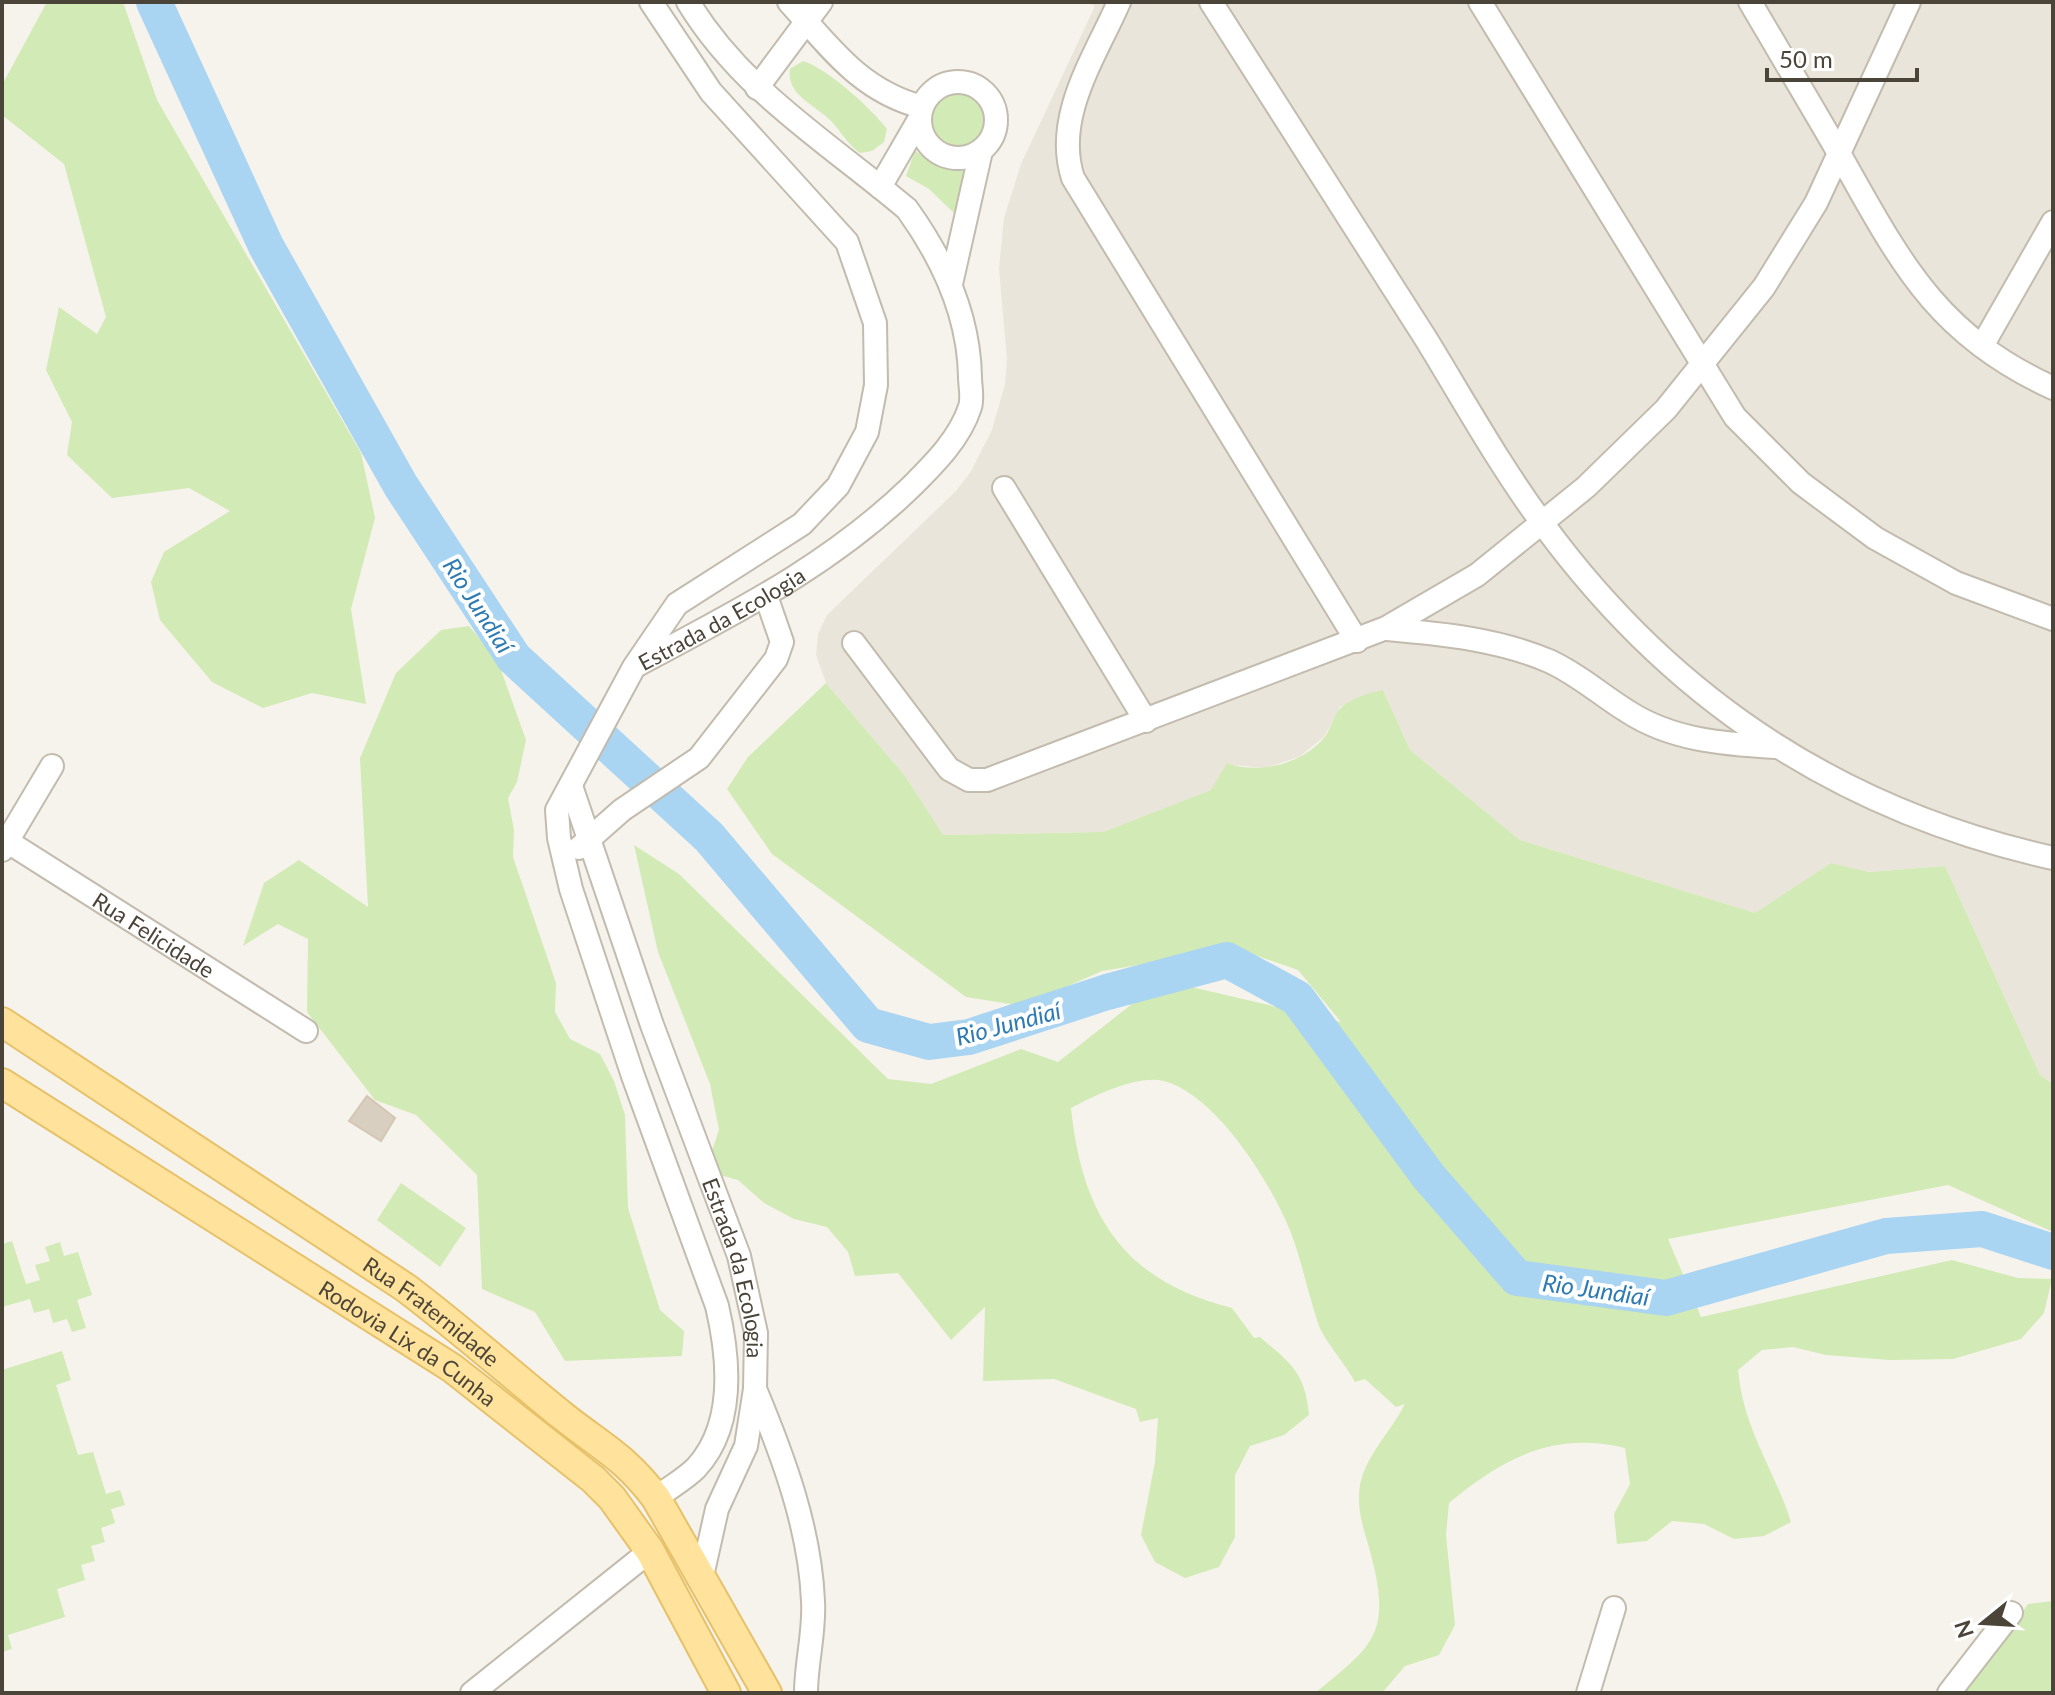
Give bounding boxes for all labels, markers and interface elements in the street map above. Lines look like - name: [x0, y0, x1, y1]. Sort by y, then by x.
- scale bar: [1767, 32, 1917, 82]
- text: 50 m: [1779, 44, 1833, 73]
- water label: Rio Jundiaí: [438, 552, 522, 660]
- street label: Estrada da Ecologia: [633, 561, 810, 676]
- street label: Rua Felicidade: [88, 886, 220, 983]
- water label: Rio Jundiaí: [952, 994, 1066, 1051]
- street label: Estrada da Ecologia: [697, 1174, 770, 1359]
- street label: Rua Fraternidade: [358, 1250, 505, 1372]
- water label: Rio Jundiaí: [1541, 1267, 1654, 1311]
- street label: Rodovia Lix da Cunha: [314, 1274, 502, 1412]
- north arrow: [1943, 1583, 2023, 1663]
- text: N: [1948, 1617, 1979, 1642]

